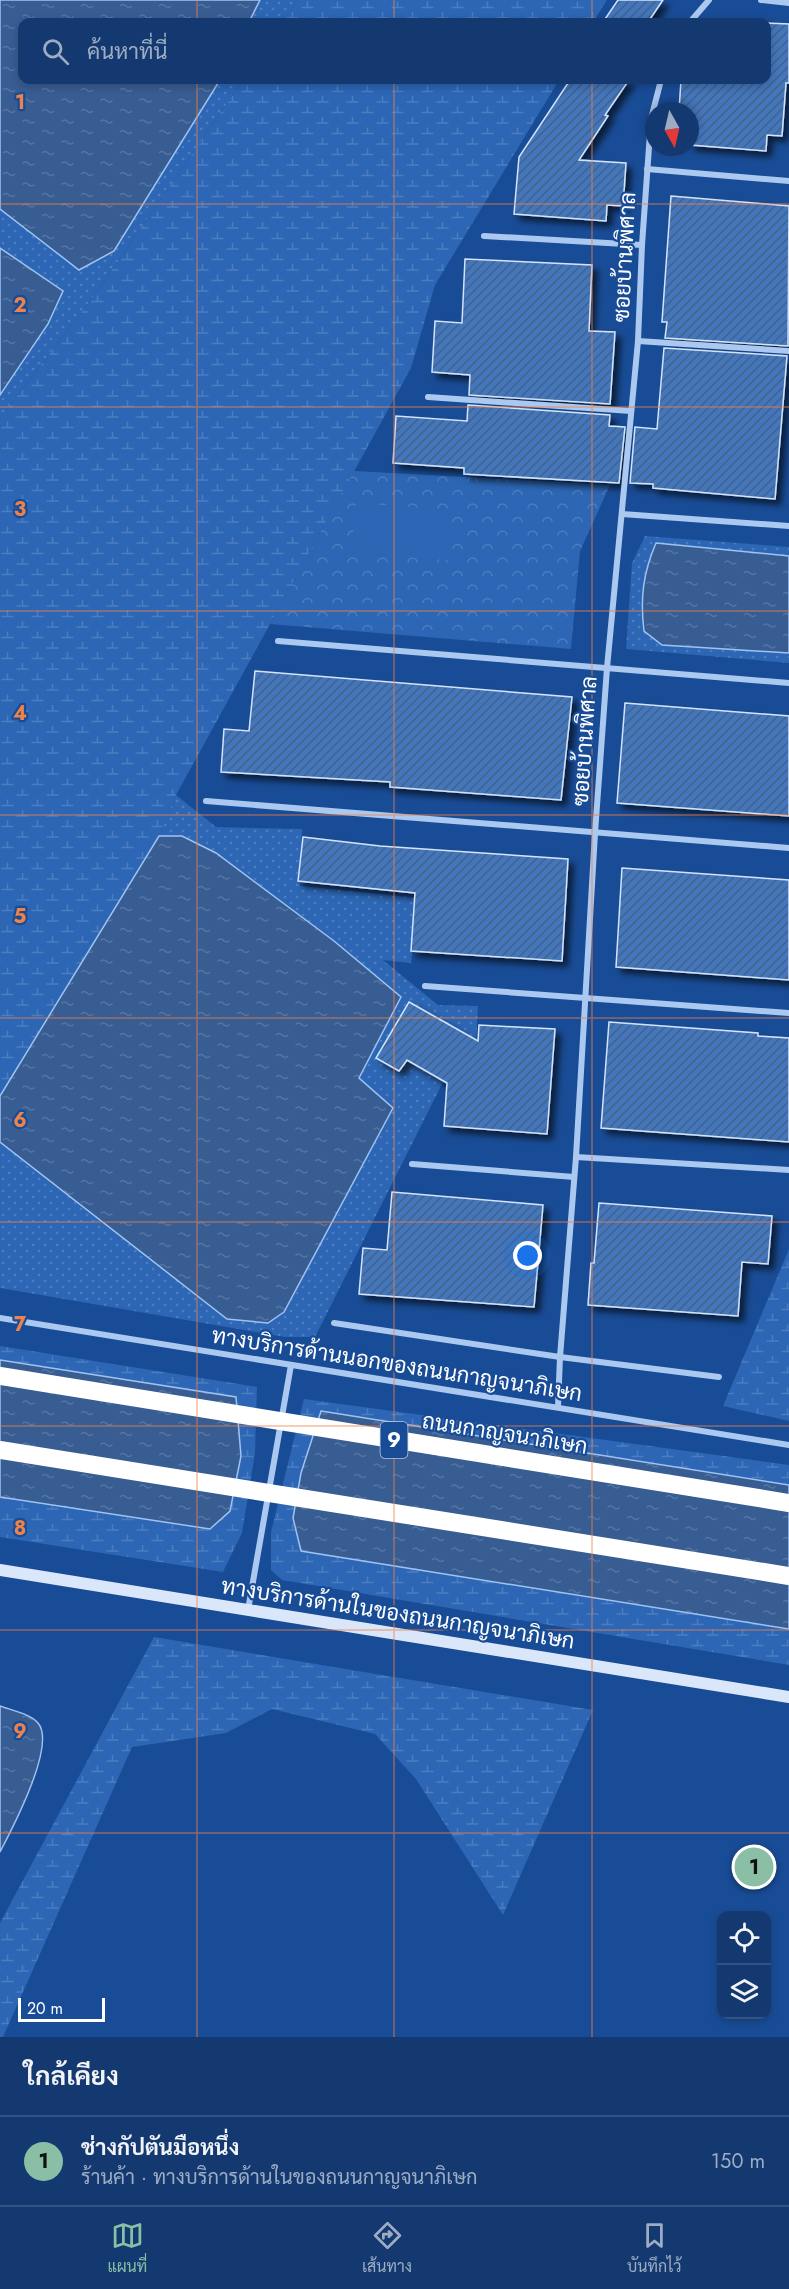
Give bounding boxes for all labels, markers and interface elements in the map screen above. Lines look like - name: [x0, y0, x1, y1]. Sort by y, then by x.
- search box: [18, 18, 771, 84]
- icon: search: [39, 35, 72, 68]
- text: ค้นหาที่นี่: [87, 35, 167, 67]
- text: 1: [15, 88, 25, 117]
- north arrow: [645, 102, 699, 156]
- street label: ซอยบ้านพิศาล: [605, 191, 643, 323]
- text: 2: [13, 291, 27, 320]
- text: 3: [14, 495, 26, 524]
- street label: ซอยบ้านพิศาล: [563, 675, 605, 807]
- text: 4: [13, 699, 27, 728]
- text: 5: [14, 902, 27, 931]
- text: 6: [13, 1106, 27, 1135]
- your location: [513, 1241, 542, 1270]
- text: 7: [14, 1310, 27, 1339]
- street label: ทางบริการด้านนอกของถนนกาญจนาภิเษก: [210, 1319, 584, 1409]
- street label: ถนนกาญจนาภิเษก: [420, 1404, 590, 1462]
- road number: 9: [380, 1422, 408, 1458]
- text: 8: [14, 1514, 26, 1543]
- street label: ทางบริการด้านในของถนนกาญจนาภิเษก: [219, 1569, 577, 1657]
- text: 9: [13, 1717, 27, 1746]
- pin: 1: [734, 1844, 774, 1890]
- map controls: [717, 1911, 771, 2019]
- button: locate: [717, 1911, 771, 1965]
- button: layers: [717, 1965, 771, 2019]
- scale bar: [18, 1995, 105, 2022]
- text: 20 m: [27, 1997, 63, 2020]
- text: ใกล้เคียง: [24, 2057, 119, 2095]
- text: ช่างกัปตันมือหนึ่ง: [81, 2131, 239, 2163]
- text: 1: [38, 2147, 49, 2176]
- text: 150 m: [711, 2147, 765, 2176]
- text: ร้านค้า · ทางบริการด้านในของถนนกาญจนาภิเษก: [81, 2163, 478, 2192]
- tab: แผนที่: [107, 2219, 147, 2278]
- tab: เส้นทาง: [362, 2219, 412, 2278]
- tab: บันทึกไว้: [627, 2219, 682, 2278]

